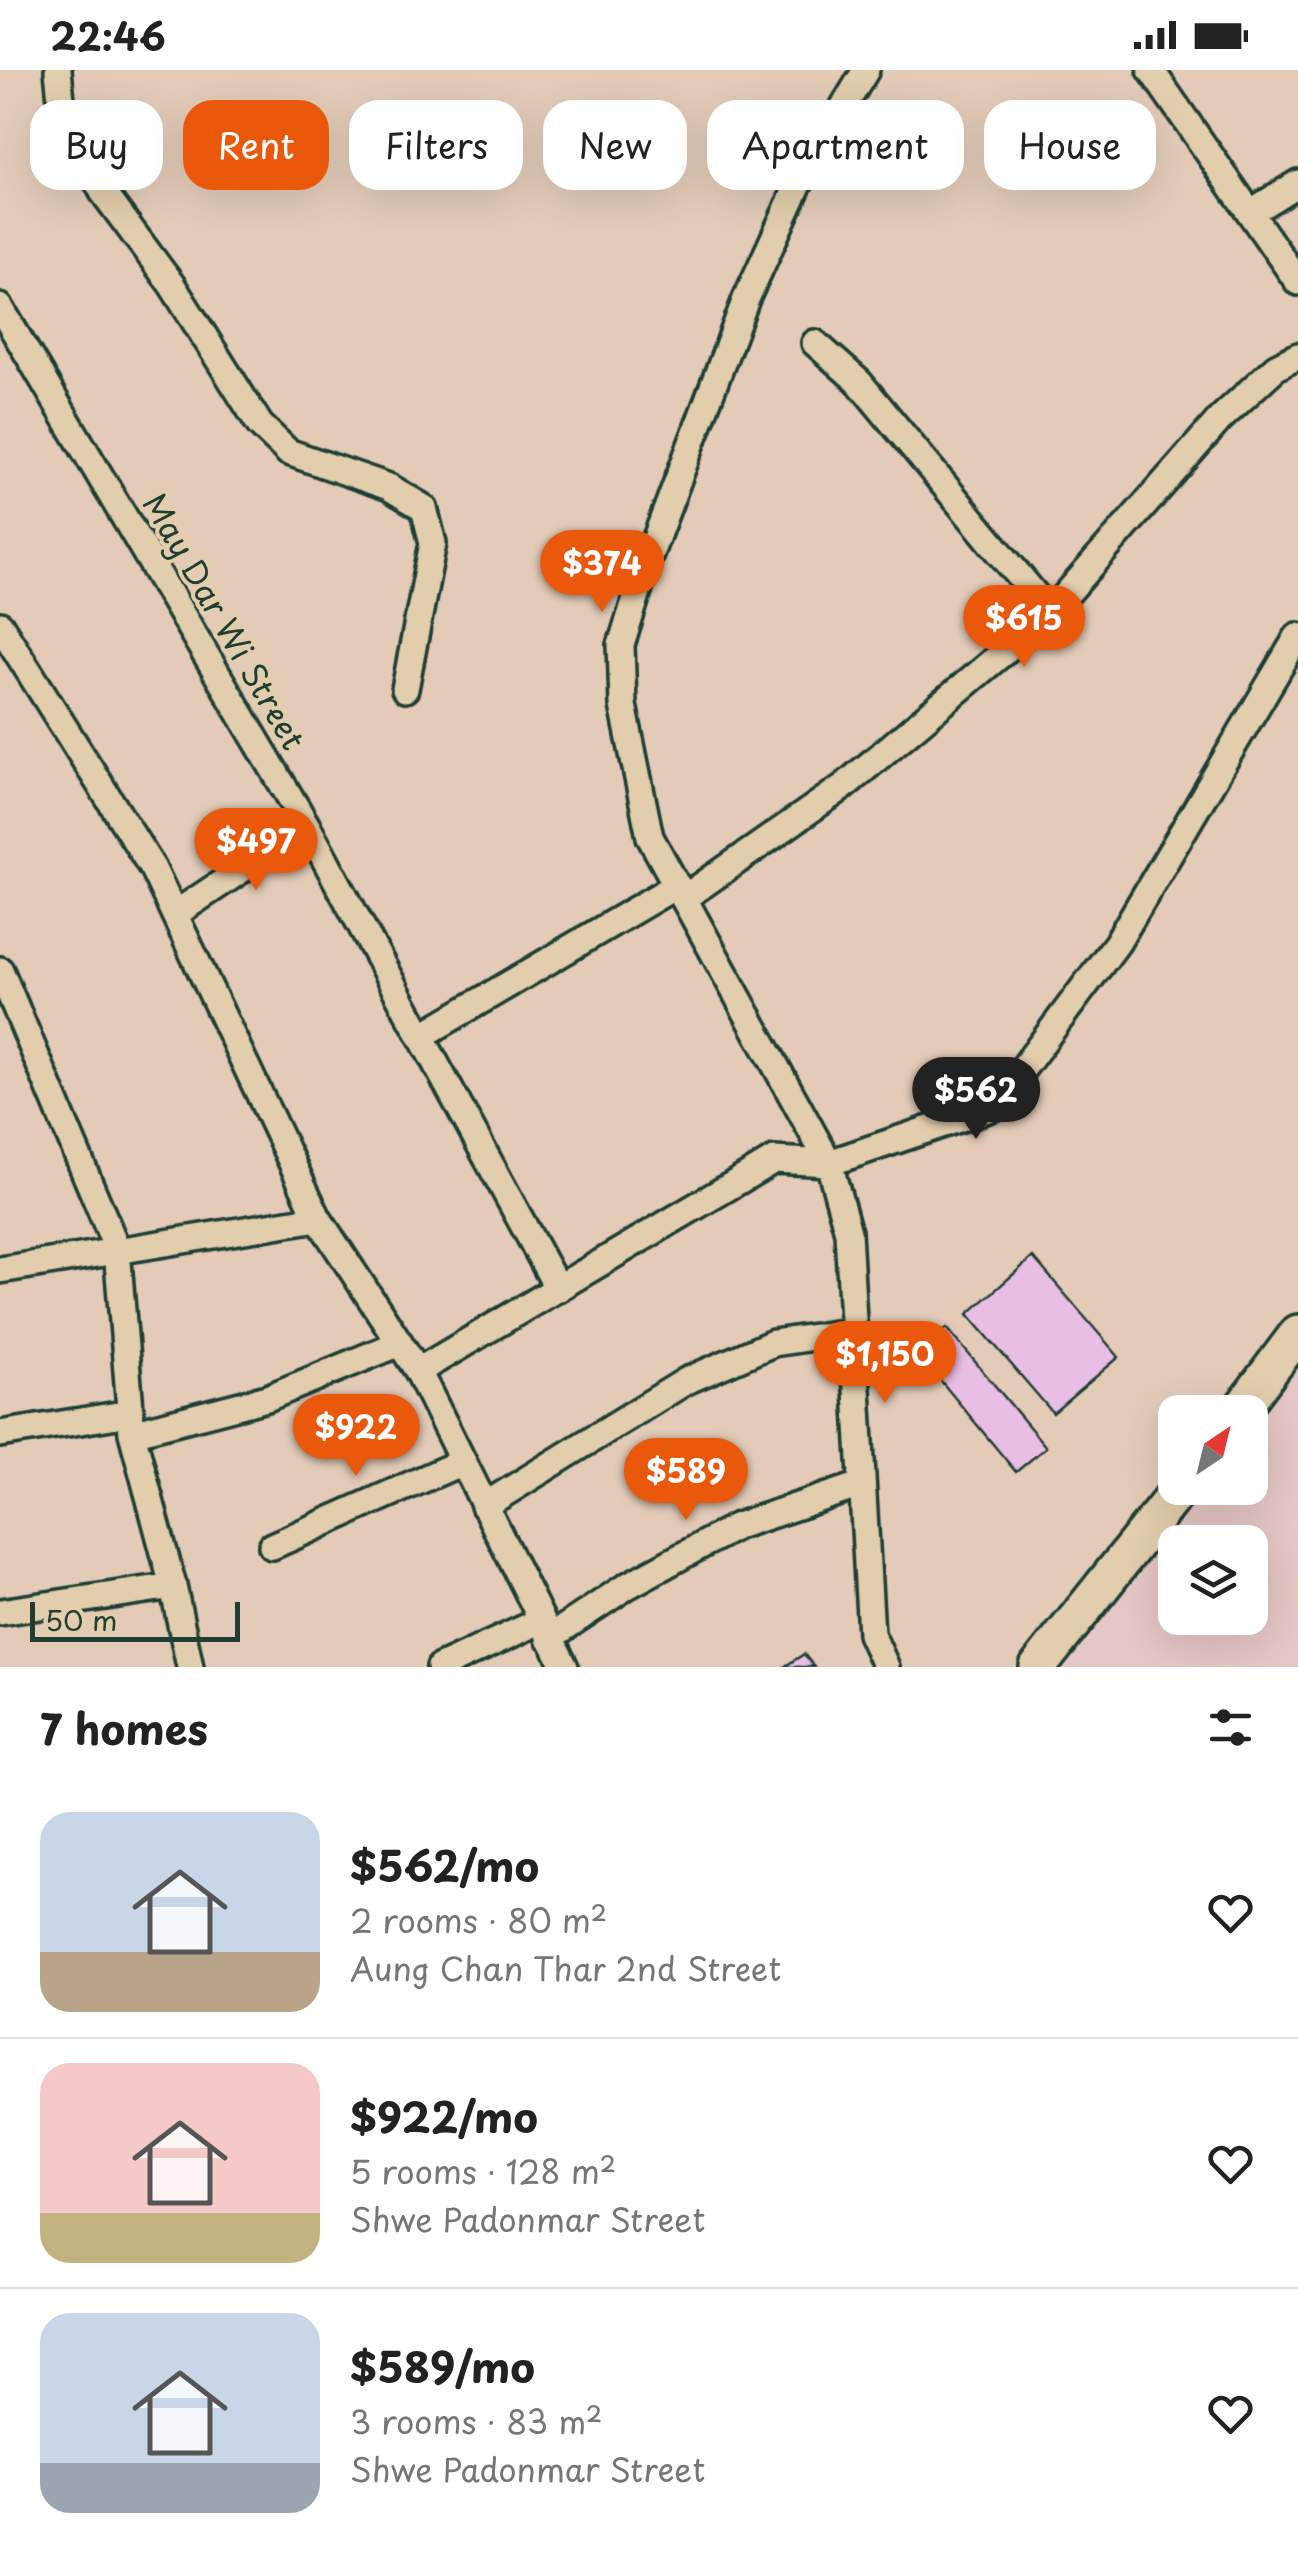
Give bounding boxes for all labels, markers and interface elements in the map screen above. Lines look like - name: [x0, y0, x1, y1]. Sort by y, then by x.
- text: 22:46: [50, 7, 166, 64]
- chip: Buy: [30, 100, 163, 190]
- chip: Rent: [183, 100, 329, 190]
- chip: Filters: [349, 100, 523, 190]
- chip: New: [543, 100, 687, 190]
- chip: Apartment: [707, 100, 964, 190]
- chip: House: [984, 100, 1156, 190]
- street label: May Dar Wi Street: [132, 484, 318, 758]
- pin: $374: [543, 530, 661, 615]
- text: $374: [562, 538, 642, 586]
- pin: $615: [965, 585, 1083, 670]
- text: $615: [985, 593, 1063, 641]
- pin: $497: [197, 808, 315, 893]
- text: $497: [216, 816, 296, 864]
- pin: $562: [917, 1057, 1035, 1142]
- text: $562: [934, 1065, 1018, 1113]
- pin: $1,150: [804, 1321, 966, 1406]
- text: $1,150: [835, 1329, 935, 1377]
- pin: $922: [297, 1394, 415, 1479]
- north arrow: [1158, 1395, 1268, 1505]
- map controls: [1158, 1395, 1268, 1635]
- text: $922: [315, 1402, 397, 1450]
- pin: $589: [627, 1438, 745, 1523]
- text: $589: [646, 1446, 726, 1494]
- button: layers: [1158, 1525, 1268, 1635]
- scale bar: [30, 1597, 240, 1642]
- text: 50 m: [45, 1598, 118, 1641]
- text: 7 homes: [40, 1696, 208, 1759]
- icon: filters: [1203, 1700, 1258, 1755]
- text: $562/mo: [350, 1833, 539, 1896]
- icon: home: [120, 1852, 240, 1972]
- icon: heart: [1203, 1885, 1258, 1940]
- text: 2 rooms · 80 m²: [350, 1896, 607, 1944]
- text: Aung Chan Thar 2nd Street: [350, 1944, 781, 1992]
- text: $922/mo: [350, 2084, 538, 2147]
- icon: home: [120, 2103, 240, 2223]
- icon: heart: [1203, 2136, 1258, 2191]
- text: 5 rooms · 128 m²: [350, 2147, 616, 2195]
- text: Shwe Padonmar Street: [350, 2195, 705, 2243]
- text: $589/mo: [350, 2334, 535, 2397]
- icon: home: [120, 2353, 240, 2473]
- icon: heart: [1203, 2386, 1258, 2441]
- text: 3 rooms · 83 m²: [350, 2397, 603, 2445]
- text: Shwe Padonmar Street: [350, 2445, 705, 2493]

